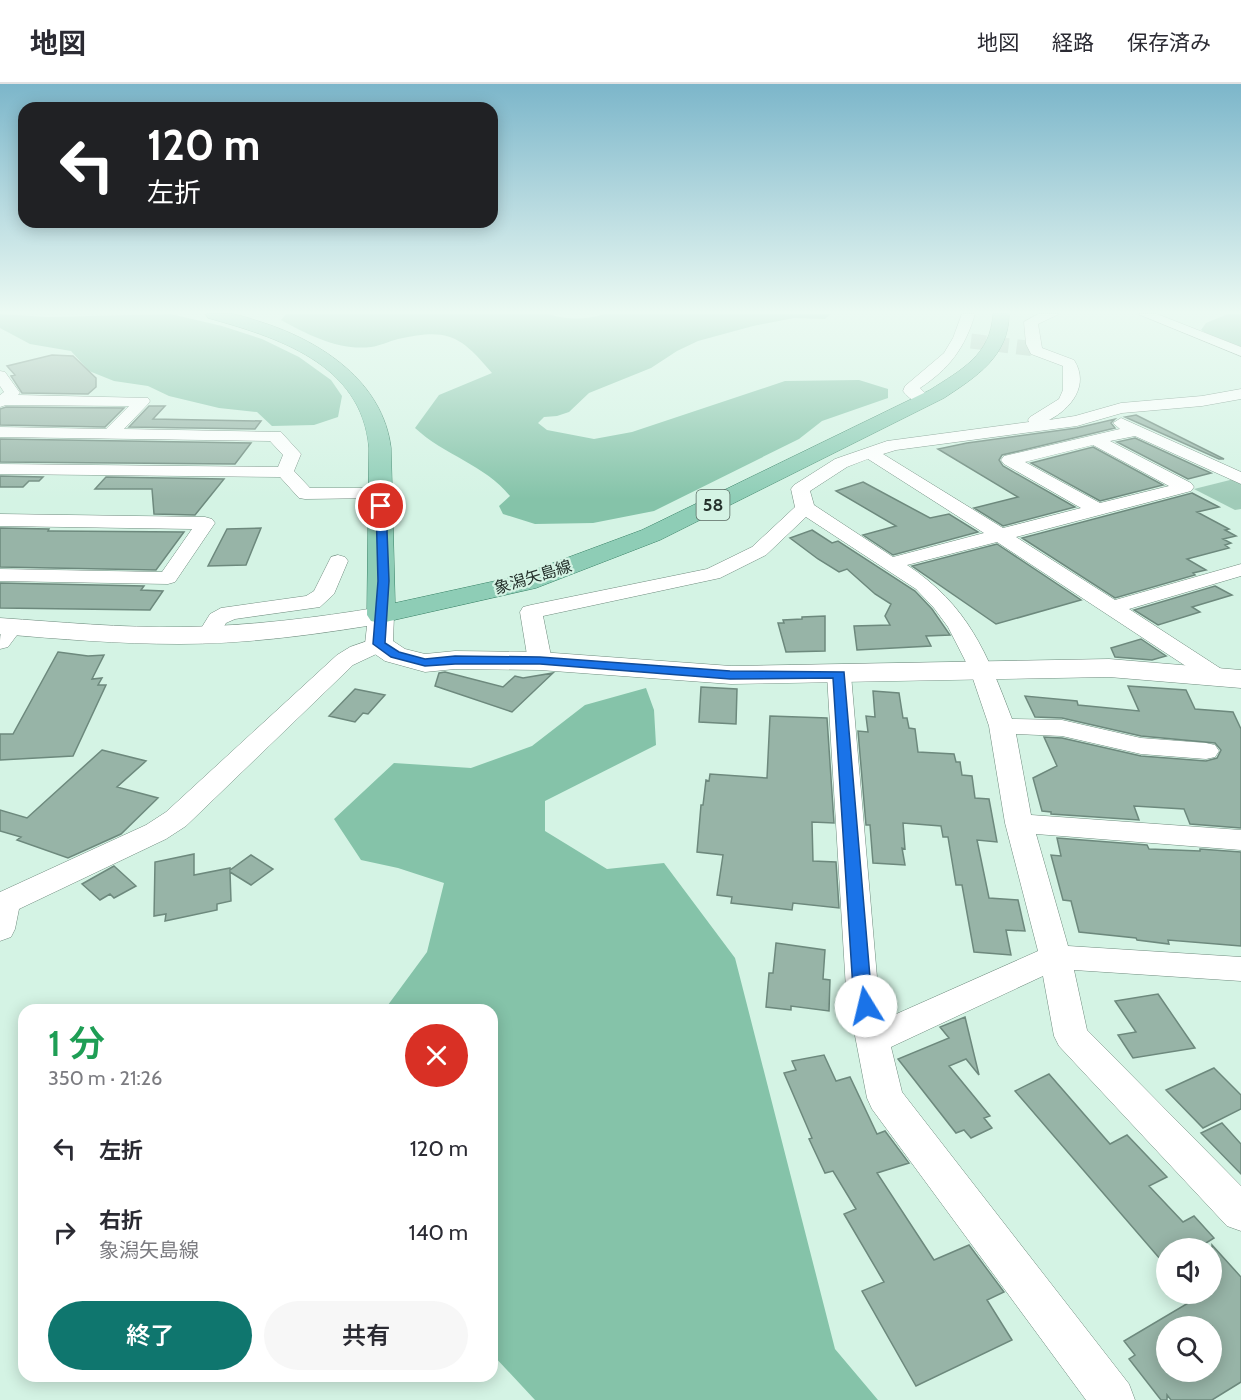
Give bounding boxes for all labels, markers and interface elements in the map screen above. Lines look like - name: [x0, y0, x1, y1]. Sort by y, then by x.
- text: 地図: [30, 26, 86, 60]
- text: 地図: [977, 30, 1019, 55]
- text: 経路: [1052, 30, 1094, 55]
- text: 保存済み: [1127, 30, 1211, 55]
- text: 120 m: [147, 119, 260, 171]
- icon: left: [48, 126, 126, 204]
- text: 左折: [147, 176, 201, 209]
- pin: [355, 480, 406, 531]
- icon: arrive: [364, 489, 397, 522]
- road number: 58: [696, 490, 730, 520]
- street label: 象潟矢島線: [492, 556, 574, 598]
- position arrow: [834, 974, 898, 1038]
- text: 1 分: [48, 1021, 105, 1065]
- button: close: [405, 1024, 468, 1087]
- text: 350 m · 21:26: [48, 1066, 162, 1090]
- icon: left: [48, 1132, 81, 1165]
- text: 120 m: [410, 1135, 468, 1162]
- text: 左折: [99, 1137, 143, 1164]
- text: 右折: [99, 1207, 143, 1234]
- icon: right: [48, 1216, 81, 1249]
- text: 140 m: [409, 1219, 468, 1246]
- text: 象潟矢島線: [99, 1238, 199, 1262]
- map controls: [1156, 1238, 1222, 1382]
- button: sound: [1156, 1238, 1222, 1304]
- button: 終了: [48, 1301, 252, 1370]
- button: 共有: [264, 1301, 468, 1370]
- button: search: [1156, 1316, 1222, 1382]

